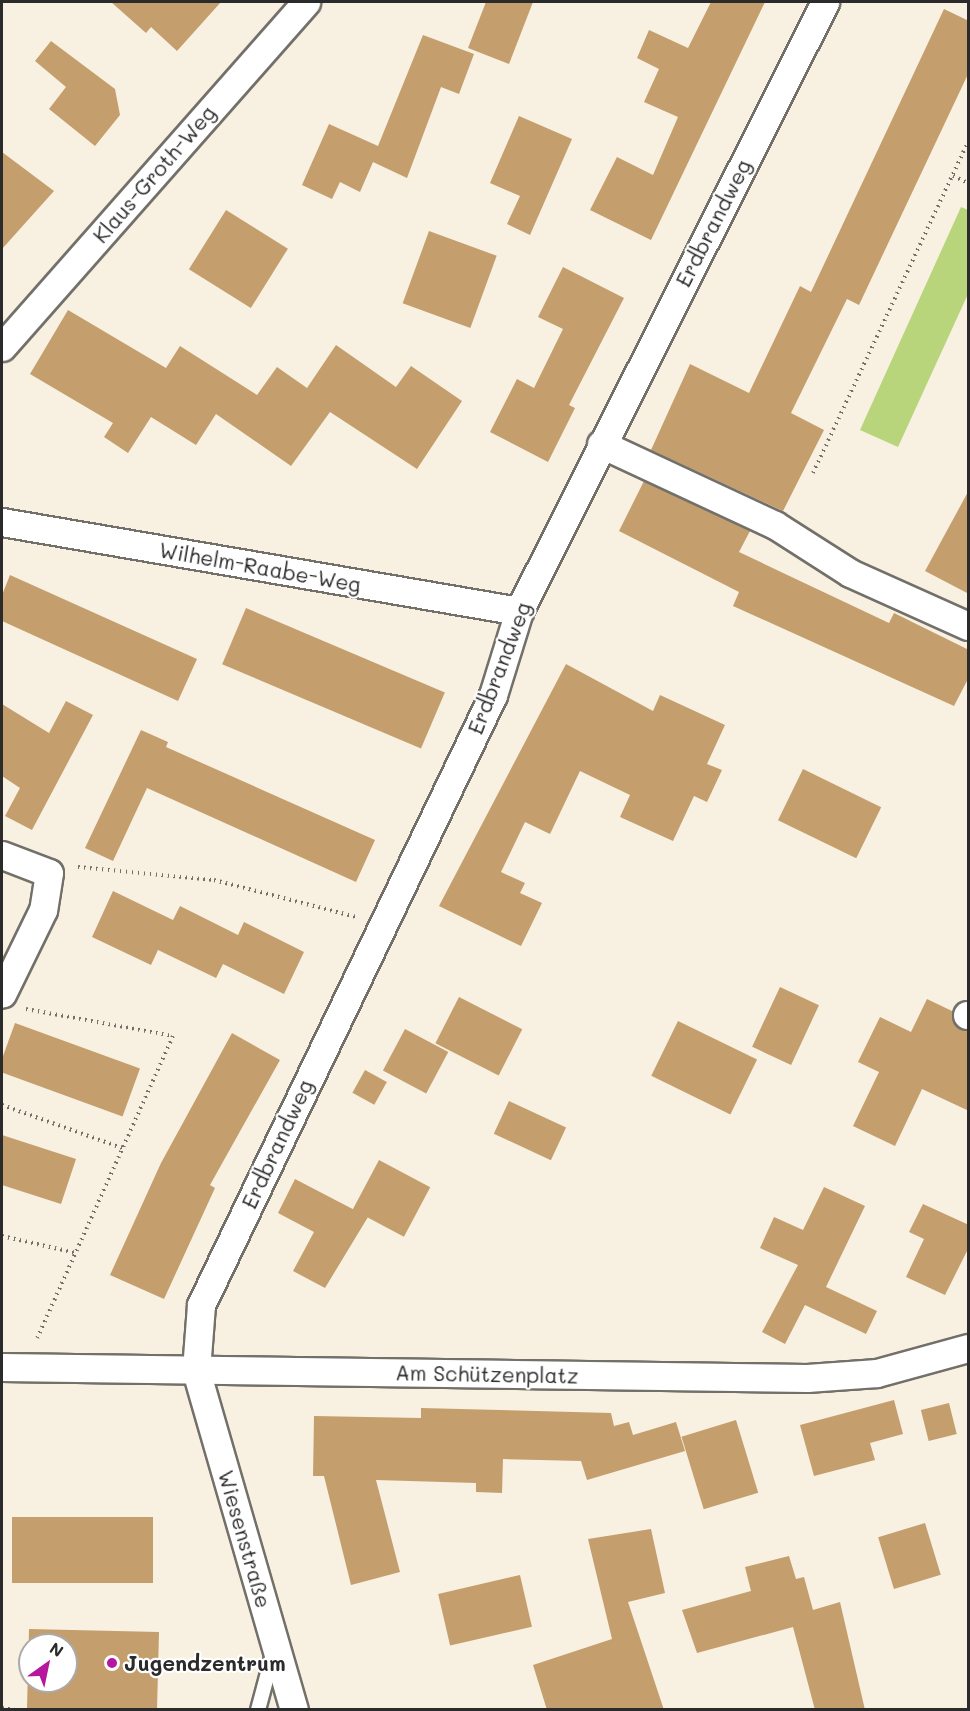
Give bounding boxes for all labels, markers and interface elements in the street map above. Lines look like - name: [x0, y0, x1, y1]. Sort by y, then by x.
- street label: Klaus-Groth-Weg: [87, 100, 221, 248]
- street label: Erdbrandweg: [670, 155, 756, 291]
- street label: Wilhelm-Raabe-Weg: [157, 537, 363, 597]
- street label: Erdbrandweg: [462, 598, 536, 738]
- street label: Erdbrandweg: [236, 1076, 318, 1212]
- street label: Am Schützenplatz: [395, 1360, 579, 1388]
- street label: Wiesenstraße: [213, 1467, 277, 1611]
- north arrow: [18, 1633, 78, 1693]
- text: N: [46, 1637, 68, 1661]
- place label: Jugendzentrum: [124, 1650, 286, 1676]
- marker: Jugendzentrum: [105, 1656, 119, 1670]

